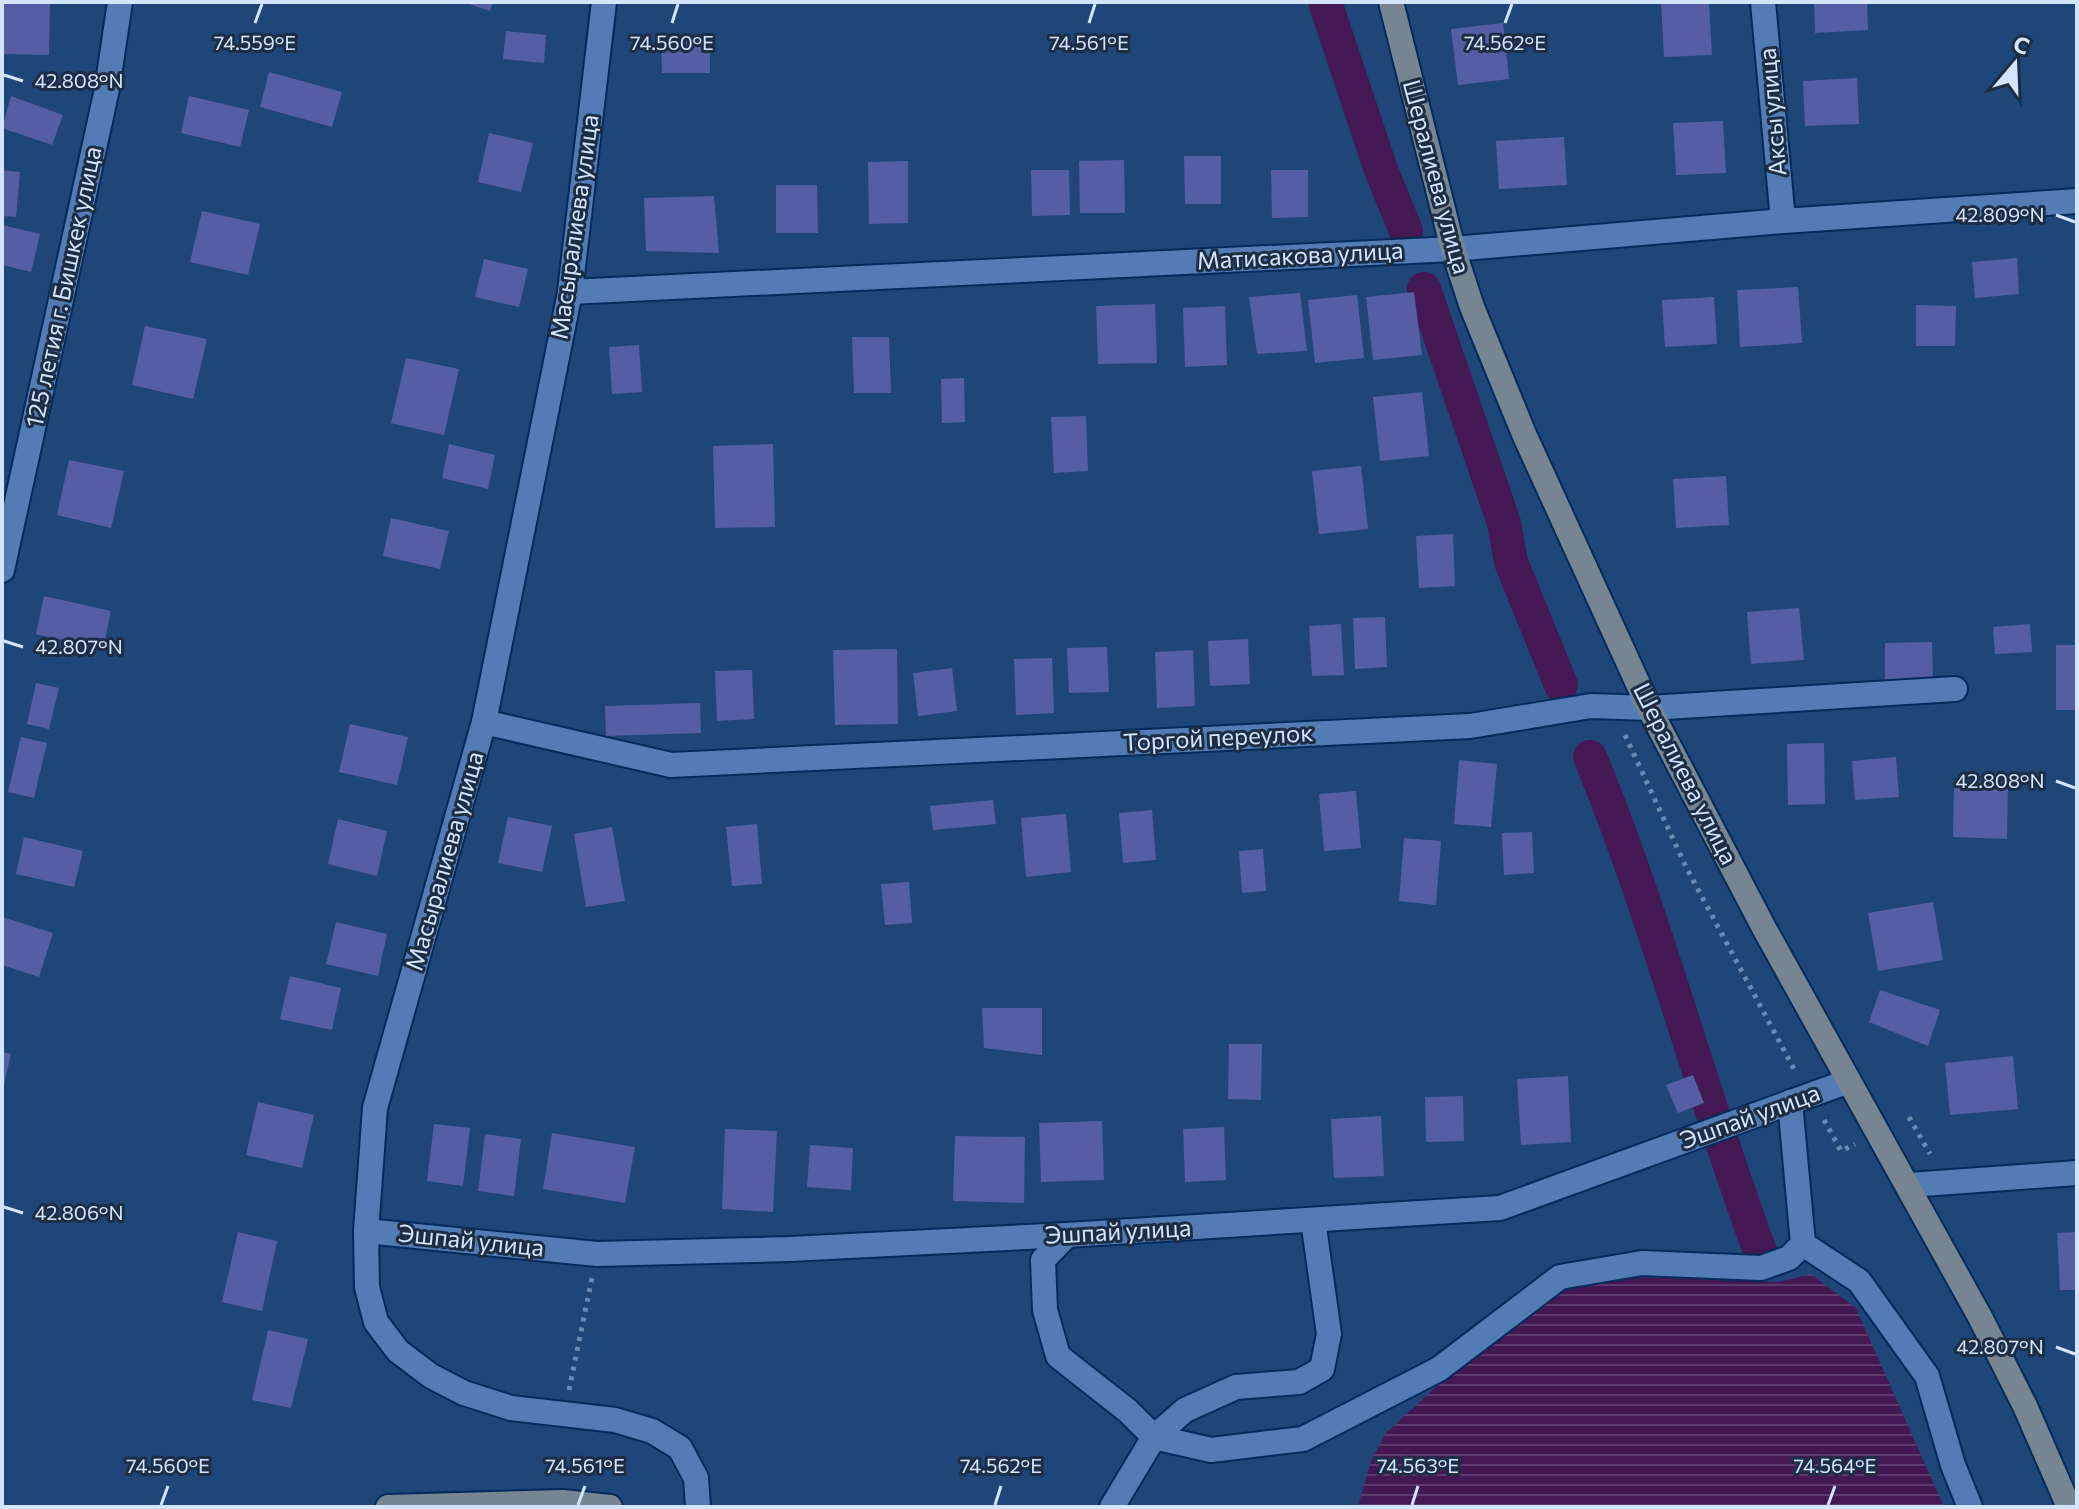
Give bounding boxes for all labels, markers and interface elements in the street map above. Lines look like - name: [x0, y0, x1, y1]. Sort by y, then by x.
- north arrow: [1975, 24, 2055, 104]
- text: С: [2010, 29, 2033, 60]
- text: 74.559°E: [214, 30, 296, 54]
- text: 74.560°E: [630, 30, 714, 54]
- text: 74.561°E: [1049, 30, 1129, 54]
- text: 74.562°E: [1464, 30, 1546, 54]
- street label: Аксы улица: [1751, 47, 1792, 177]
- text: 42.808°N: [35, 68, 123, 92]
- street label: Шералиева улица: [1398, 76, 1477, 277]
- street label: Масыралиева улица: [543, 113, 604, 341]
- street label: 125 летия г. Бишкек улица: [19, 144, 107, 430]
- text: 42.809°N: [1956, 202, 2044, 226]
- street label: Матисакова улица: [1196, 235, 1404, 274]
- text: 42.807°N: [35, 634, 123, 658]
- street label: Шералиева улица: [1628, 678, 1745, 869]
- street label: Торгой переулок: [1122, 717, 1314, 756]
- street label: Масыралиева улица: [398, 748, 489, 974]
- text: 42.808°N: [1956, 768, 2044, 792]
- street label: Эшпай улица: [1676, 1077, 1823, 1154]
- text: 42.806°N: [35, 1200, 123, 1224]
- street label: Эшпай улица: [1044, 1212, 1192, 1249]
- street label: Эшпай улица: [397, 1217, 546, 1262]
- text: 42.807°N: [1956, 1334, 2044, 1358]
- text: 74.560°E: [126, 1453, 210, 1477]
- text: 74.561°E: [545, 1453, 625, 1477]
- text: 74.562°E: [960, 1453, 1042, 1477]
- text: 74.563°E: [1377, 1453, 1459, 1477]
- text: 74.564°E: [1794, 1453, 1876, 1477]

